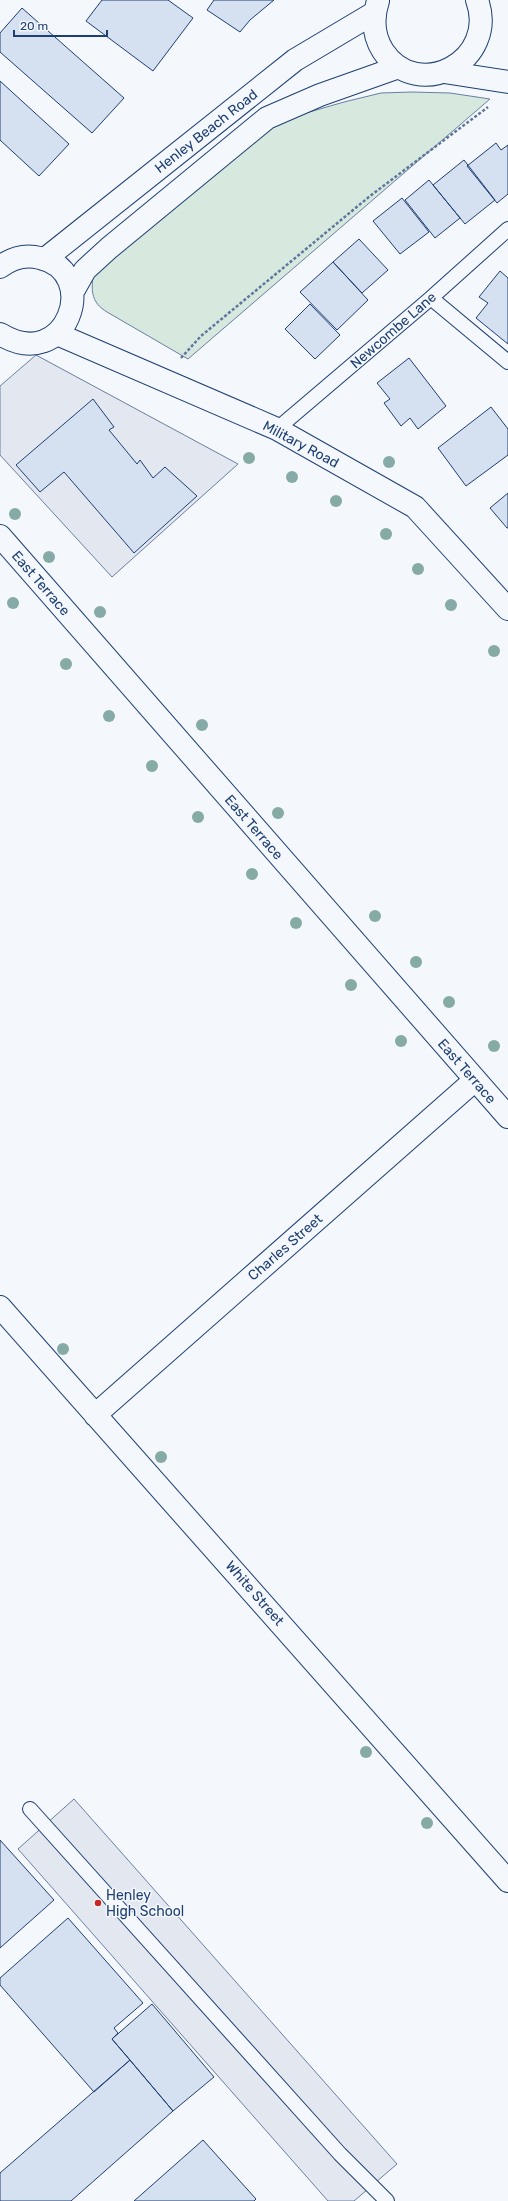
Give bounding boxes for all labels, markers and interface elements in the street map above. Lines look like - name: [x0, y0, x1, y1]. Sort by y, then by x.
- scale bar: [14, 12, 107, 38]
- text: 20 m: [20, 19, 48, 33]
- street label: Henley Beach Road: [151, 86, 261, 177]
- street label: Newcombe Lane: [347, 288, 440, 372]
- street label: Military Road: [260, 417, 342, 472]
- street label: East Terrace: [8, 547, 73, 619]
- street label: East Terrace: [221, 791, 286, 863]
- street label: East Terrace: [434, 1035, 499, 1107]
- street label: Charles Street: [245, 1210, 326, 1284]
- street label: White Street: [222, 1557, 288, 1630]
- place label: Henley High School: [106, 1887, 184, 1920]
- marker: Henley High School: [93, 1898, 103, 1908]

